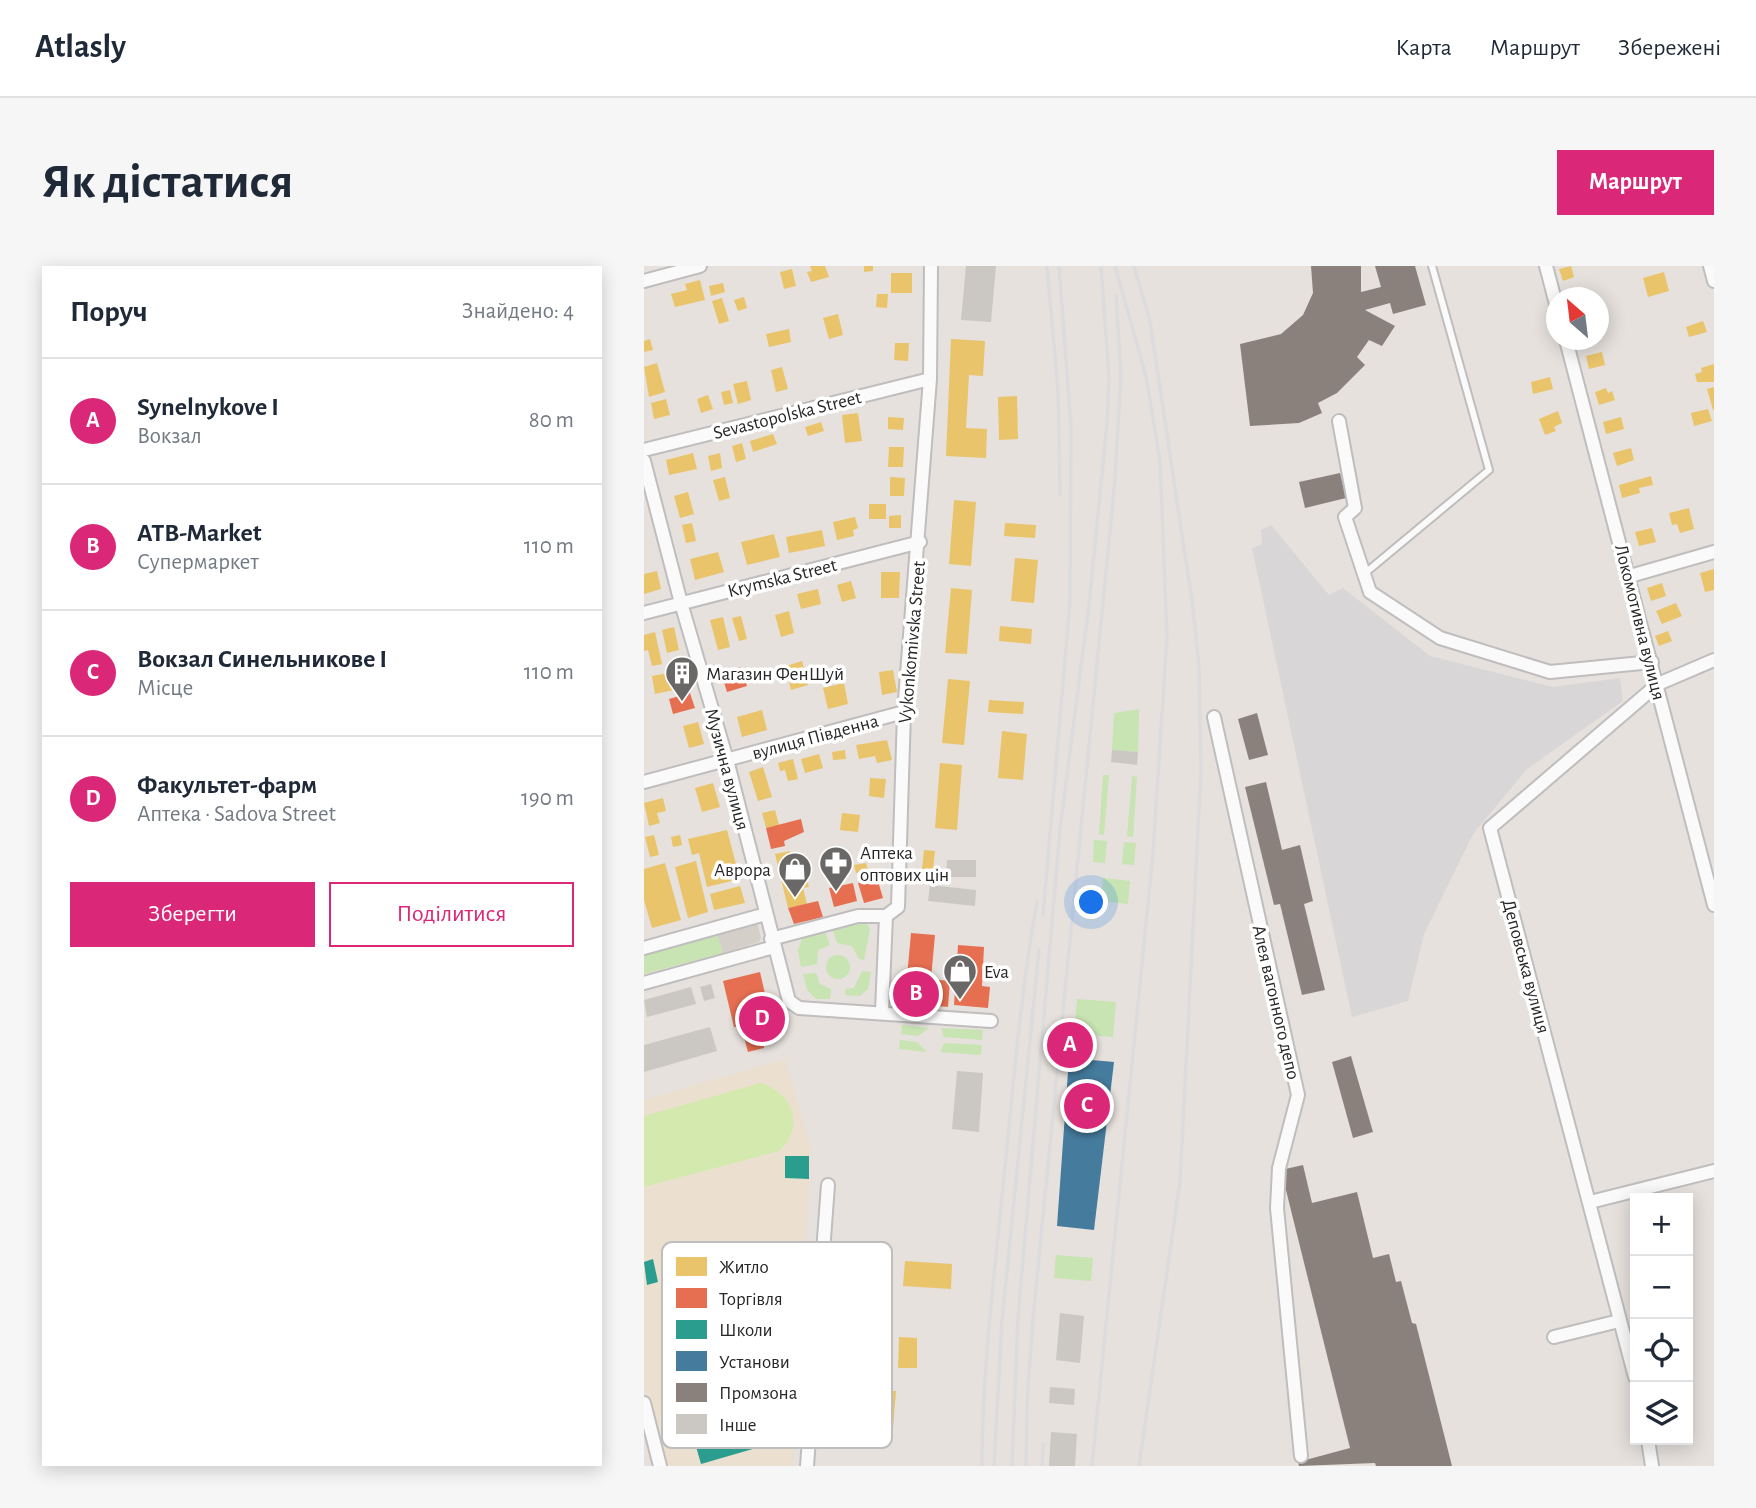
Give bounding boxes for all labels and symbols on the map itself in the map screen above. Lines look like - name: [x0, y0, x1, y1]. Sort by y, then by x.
- north arrow: [1546, 287, 1609, 350]
- street label: Sevastopolska Street: [711, 388, 863, 443]
- street label: Локомотивна вулиця: [1611, 543, 1668, 702]
- street label: Krymska Street: [726, 556, 839, 601]
- street label: Vykonkomivska Street: [896, 560, 929, 724]
- building icon: Магазин ФенШуй: [663, 654, 701, 703]
- place label: Магазин ФенШуй: [706, 665, 844, 684]
- street label: Музична вулиця: [701, 706, 752, 832]
- street label: вулиця Південна: [750, 711, 881, 763]
- pharmacy icon: Аптека оптових цін: [817, 844, 855, 893]
- place label: Аптека оптових цін: [860, 844, 949, 885]
- shop icon: Аврора: [776, 850, 814, 899]
- place label: Аврора: [714, 861, 771, 880]
- your location: [1074, 885, 1108, 919]
- street label: Деповська вулиця: [1498, 897, 1553, 1036]
- street label: Алея вагонного депо: [1249, 923, 1303, 1081]
- shop icon: Eva: [941, 952, 979, 1001]
- place label: Eva: [984, 963, 1009, 982]
- pin: B: [893, 968, 939, 1020]
- pin: D: [739, 993, 785, 1045]
- pin: A: [1047, 1019, 1093, 1071]
- pin: C: [1064, 1080, 1110, 1132]
- legend: [662, 1242, 892, 1448]
- text: Житло: [719, 1258, 769, 1277]
- text: Торгівля: [719, 1290, 783, 1309]
- text: Школи: [719, 1321, 773, 1340]
- text: Установи: [719, 1353, 790, 1372]
- text: Промзона: [719, 1384, 798, 1403]
- text: Інше: [719, 1416, 757, 1435]

